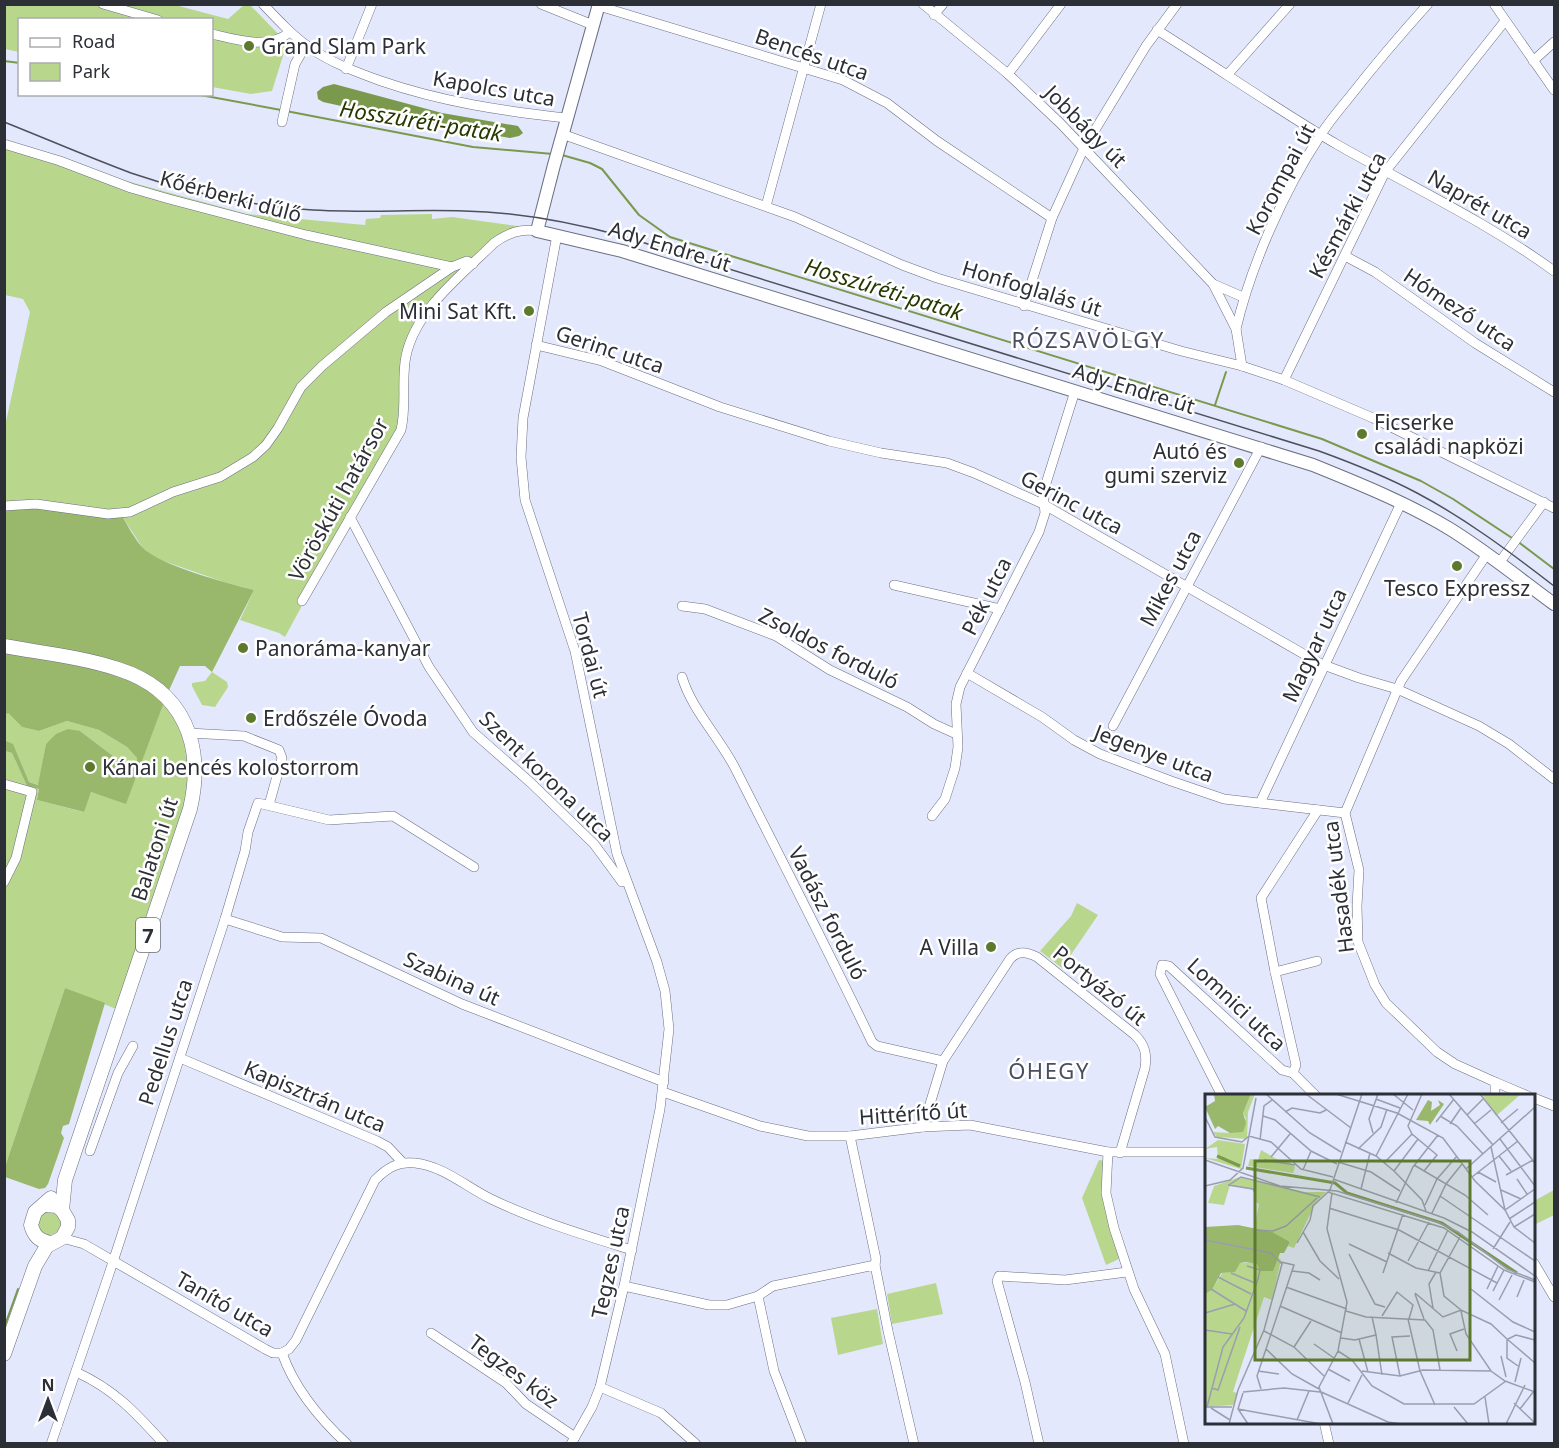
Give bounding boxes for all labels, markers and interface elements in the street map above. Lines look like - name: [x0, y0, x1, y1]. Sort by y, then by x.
- legend: [18, 18, 213, 96]
- street label: Bencés utca: [751, 21, 873, 87]
- text: Road: [72, 29, 115, 53]
- place label: Grand Slam Park: [261, 32, 427, 60]
- marker: Grand Slam Park: [242, 39, 256, 53]
- text: Park: [72, 59, 110, 83]
- street label: Kapolcs utca: [431, 63, 557, 113]
- street label: Jobbágy út: [1037, 77, 1134, 174]
- water label: Hosszúréti-patak: [338, 92, 505, 148]
- street label: Korompai út: [1239, 118, 1321, 240]
- street label: Késmárki utca: [1302, 147, 1392, 283]
- street label: Naprét utca: [1423, 163, 1537, 245]
- street label: Kőérberki dűlő: [157, 164, 305, 228]
- street label: Ady Endre út: [606, 214, 735, 278]
- water label: Hosszúréti-patak: [801, 250, 968, 327]
- street label: Honfoglalás út: [959, 253, 1106, 323]
- street label: Hómező utca: [1398, 261, 1522, 357]
- place label: Mini Sat Kft.: [399, 297, 517, 325]
- marker: Mini Sat Kft.: [522, 304, 536, 318]
- street label: Gerinc utca: [552, 318, 668, 380]
- district label: RÓZSAVÖLGY: [1011, 324, 1165, 354]
- street label: Ady Endre út: [1070, 356, 1199, 420]
- place label: Ficserke családi napközi: [1374, 408, 1524, 460]
- street label: Vöröskúti határsor: [281, 412, 395, 586]
- marker: Ficserke családi napközi: [1355, 427, 1369, 441]
- place label: Autó és gumi szerviz: [1104, 437, 1227, 489]
- marker: Autó és gumi szerviz: [1232, 456, 1246, 470]
- street label: Gerinc utca: [1016, 463, 1128, 541]
- street label: Mikes utca: [1133, 525, 1207, 631]
- street label: Pék utca: [955, 552, 1017, 640]
- marker: Tesco Expressz: [1450, 559, 1464, 573]
- place label: Tesco Expressz: [1384, 574, 1530, 602]
- street label: Magyar utca: [1275, 583, 1353, 707]
- street label: Zsoldos forduló: [754, 601, 904, 695]
- street label: Tordai út: [566, 609, 616, 701]
- place label: Panoráma-kanyar: [255, 634, 431, 662]
- marker: Panoráma-kanyar: [236, 641, 250, 655]
- place label: Erdőszéle Óvoda: [263, 704, 428, 732]
- street label: Szent korona utca: [474, 705, 620, 847]
- marker: Erdőszéle Óvoda: [244, 711, 258, 725]
- street label: Jegenye utca: [1088, 717, 1218, 789]
- place label: Kánai bencés kolostorrom: [102, 753, 359, 781]
- marker: Kánai bencés kolostorrom: [83, 760, 97, 774]
- street label: Balatoni út: [124, 793, 184, 904]
- street label: Hasadék utca: [1316, 819, 1360, 955]
- street label: Vadász forduló: [782, 841, 874, 985]
- road number: 7: [136, 918, 160, 952]
- place label: A Villa: [919, 933, 979, 961]
- street label: Portyázó út: [1047, 939, 1153, 1032]
- marker: A Villa: [984, 940, 998, 954]
- street label: Szabina út: [400, 944, 505, 1012]
- street label: Lomnici utca: [1182, 951, 1292, 1057]
- street label: Pedellus utca: [131, 975, 199, 1109]
- street label: Kapisztrán utca: [240, 1054, 390, 1138]
- district label: ÓHEGY: [1008, 1055, 1090, 1085]
- inset map: [1205, 1094, 1535, 1424]
- street label: Hittérítő út: [858, 1095, 968, 1131]
- street label: Tegzes utca: [584, 1203, 636, 1321]
- street label: Tanító utca: [171, 1265, 279, 1343]
- street label: Tegzes köz: [463, 1328, 565, 1414]
- north arrow: [18, 1370, 78, 1430]
- text: N: [41, 1374, 55, 1396]

